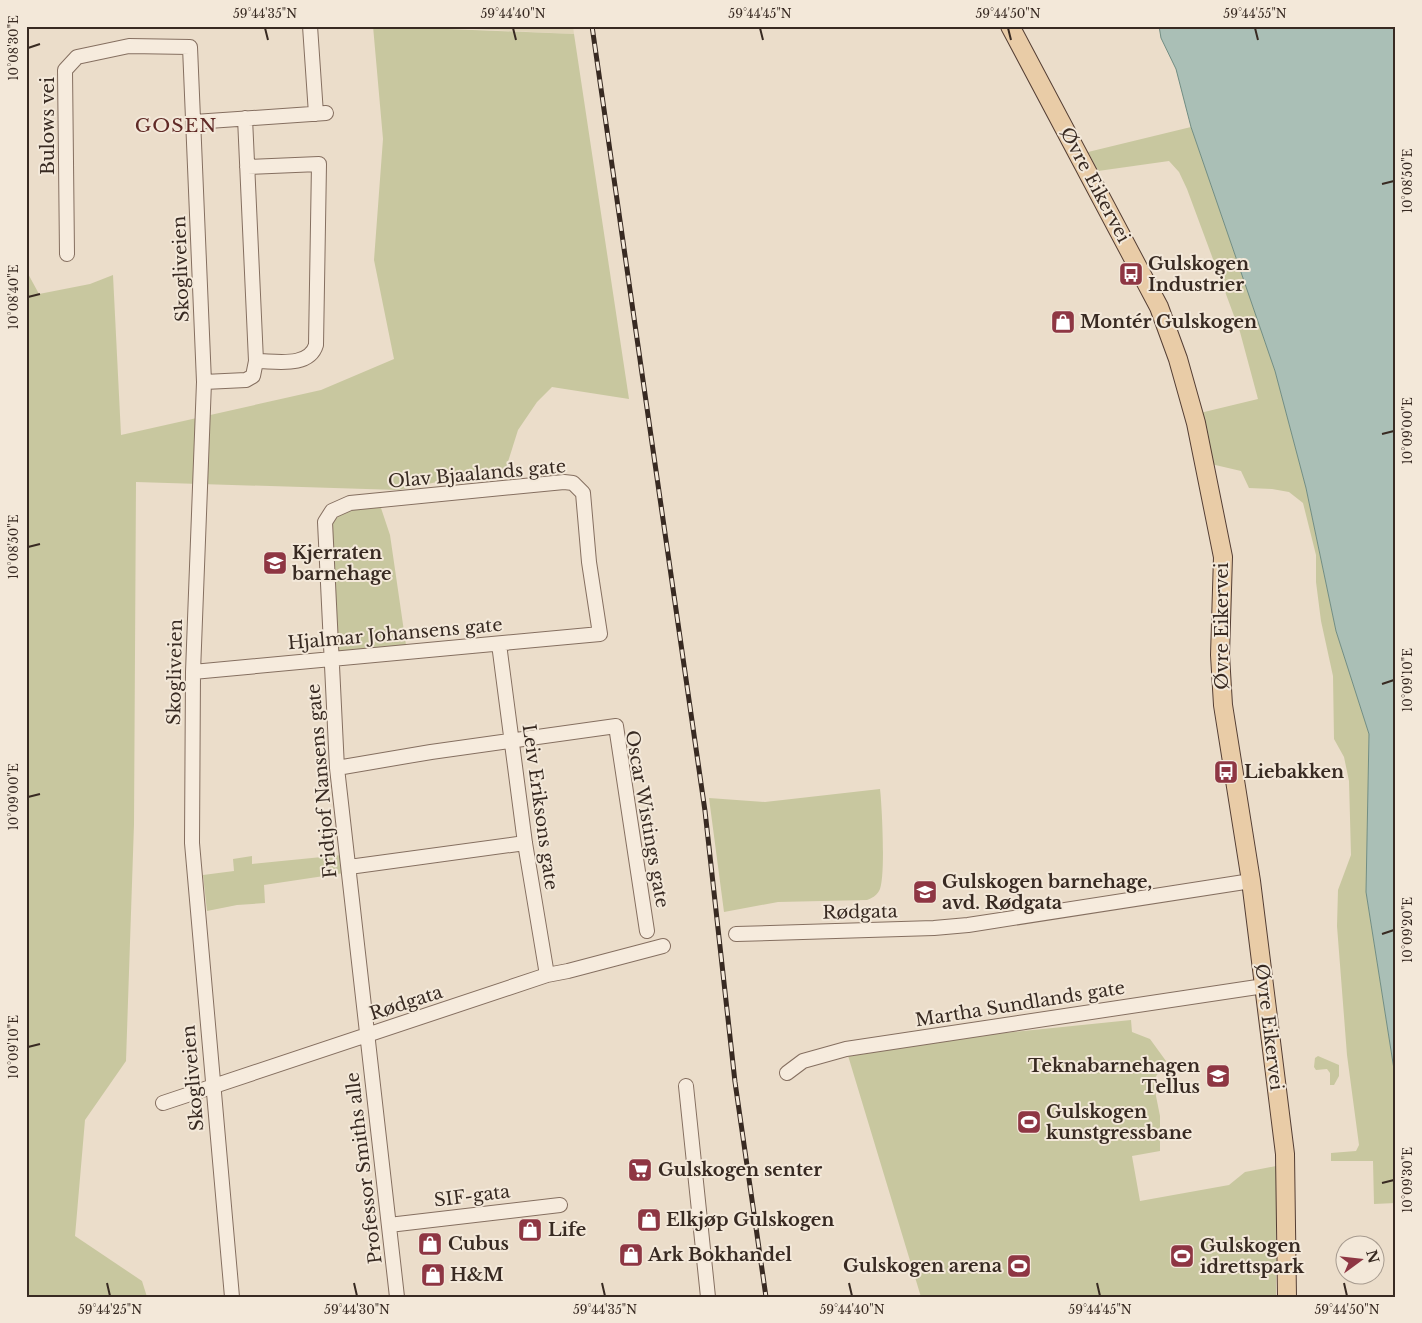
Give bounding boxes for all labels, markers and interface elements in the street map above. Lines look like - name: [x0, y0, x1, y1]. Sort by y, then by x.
- text: 59°44'35"N: [233, 6, 297, 21]
- text: 59°44'40"N: [480, 6, 546, 21]
- text: 59°44'45"N: [728, 6, 792, 21]
- text: 59°44'50"N: [975, 6, 1041, 21]
- text: 59°44'55"N: [1223, 6, 1287, 21]
- text: 10°08'30"E: [6, 15, 21, 81]
- street label: Bulows vei: [37, 77, 59, 175]
- district label: GOSEN: [135, 114, 217, 137]
- street label: Øvre Eikervei: [1055, 124, 1135, 246]
- text: 10°08'50"E: [1400, 148, 1415, 213]
- street label: Skogliveien: [168, 216, 194, 322]
- place label: Gulskogen Industrier: [1148, 253, 1249, 296]
- bus stop icon: Gulskogen Industrier: [1118, 261, 1144, 287]
- text: 10°08'40"E: [6, 264, 21, 329]
- shop icon: Montér Gulskogen: [1050, 309, 1076, 335]
- place label: Montér Gulskogen: [1080, 311, 1257, 333]
- text: 10°09'00"E: [1400, 397, 1415, 465]
- street label: Olav Bjaalands gate: [387, 455, 567, 493]
- text: 10°08'50"E: [6, 514, 21, 579]
- place label: Kjerraten barnehage: [291, 542, 392, 585]
- school or university icon: Kjerraten barnehage: [262, 550, 288, 576]
- street label: Øvre Eikervei: [1211, 562, 1233, 690]
- street label: Hjalmar Johansens gate: [287, 614, 503, 654]
- street label: Skogliveien: [163, 619, 187, 725]
- text: 10°09'10"E: [1400, 648, 1415, 712]
- street label: Fridtjof Nansens gate: [303, 683, 341, 879]
- street label: Leiv Eriksons gate: [517, 723, 563, 891]
- street label: Oscar Wistings gate: [621, 728, 673, 910]
- bus stop icon: Liebakken: [1213, 759, 1239, 785]
- place label: Liebakken: [1244, 761, 1344, 783]
- text: 10°09'00"E: [6, 763, 21, 831]
- place label: Gulskogen barnehage, avd. Rødgata: [942, 871, 1152, 914]
- school or university icon: Gulskogen barnehage, avd. Rødgata: [912, 879, 938, 905]
- text: 10°09'20"E: [1400, 897, 1415, 963]
- street label: Rødgata: [822, 900, 898, 924]
- street label: Øvre Eikervei: [1250, 962, 1288, 1092]
- street label: Martha Sundlands gate: [914, 977, 1126, 1031]
- street label: Rødgata: [367, 981, 445, 1025]
- text: 10°09'10"E: [6, 1015, 21, 1079]
- street label: Skogliveien: [177, 1024, 209, 1132]
- place label: Teknabarnehagen Tellus: [1028, 1055, 1200, 1098]
- school or university icon: Teknabarnehagen Tellus: [1205, 1063, 1231, 1089]
- street label: Professor Smiths alle: [341, 1071, 387, 1265]
- place label: Gulskogen kunstgressbane: [1046, 1101, 1192, 1144]
- sports icon: Gulskogen kunstgressbane: [1016, 1109, 1042, 1135]
- text: 10°09'30"E: [1400, 1147, 1415, 1213]
- supermarket icon: Gulskogen senter: [627, 1157, 653, 1183]
- place label: Gulskogen senter: [658, 1159, 822, 1181]
- street label: SIF-gata: [433, 1180, 511, 1212]
- shop icon: Elkjøp Gulskogen: [636, 1207, 662, 1233]
- place label: Elkjøp Gulskogen: [666, 1209, 834, 1231]
- shop icon: Life: [517, 1217, 543, 1243]
- place label: Life: [548, 1219, 586, 1241]
- shop icon: Cubus: [417, 1231, 443, 1257]
- place label: Cubus: [448, 1233, 509, 1255]
- place label: Gulskogen idrettspark: [1200, 1235, 1305, 1278]
- north arrow: [1334, 1236, 1384, 1286]
- shop icon: Ark Bokhandel: [618, 1242, 644, 1268]
- sports icon: Gulskogen idrettspark: [1169, 1243, 1195, 1269]
- place label: Ark Bokhandel: [647, 1244, 792, 1266]
- text: N: [1362, 1248, 1383, 1265]
- sports icon: Gulskogen arena: [1006, 1253, 1032, 1279]
- place label: Gulskogen arena: [843, 1255, 1003, 1277]
- shop icon: H&M: [420, 1262, 446, 1288]
- place label: H&M: [450, 1264, 504, 1286]
- text: 59°44'25"N: [78, 1302, 142, 1317]
- text: 59°44'30"N: [324, 1302, 390, 1317]
- text: 59°44'35"N: [573, 1302, 637, 1317]
- text: 59°44'40"N: [819, 1302, 885, 1317]
- text: 59°44'45"N: [1068, 1302, 1132, 1317]
- text: 59°44'50"N: [1314, 1302, 1380, 1317]

